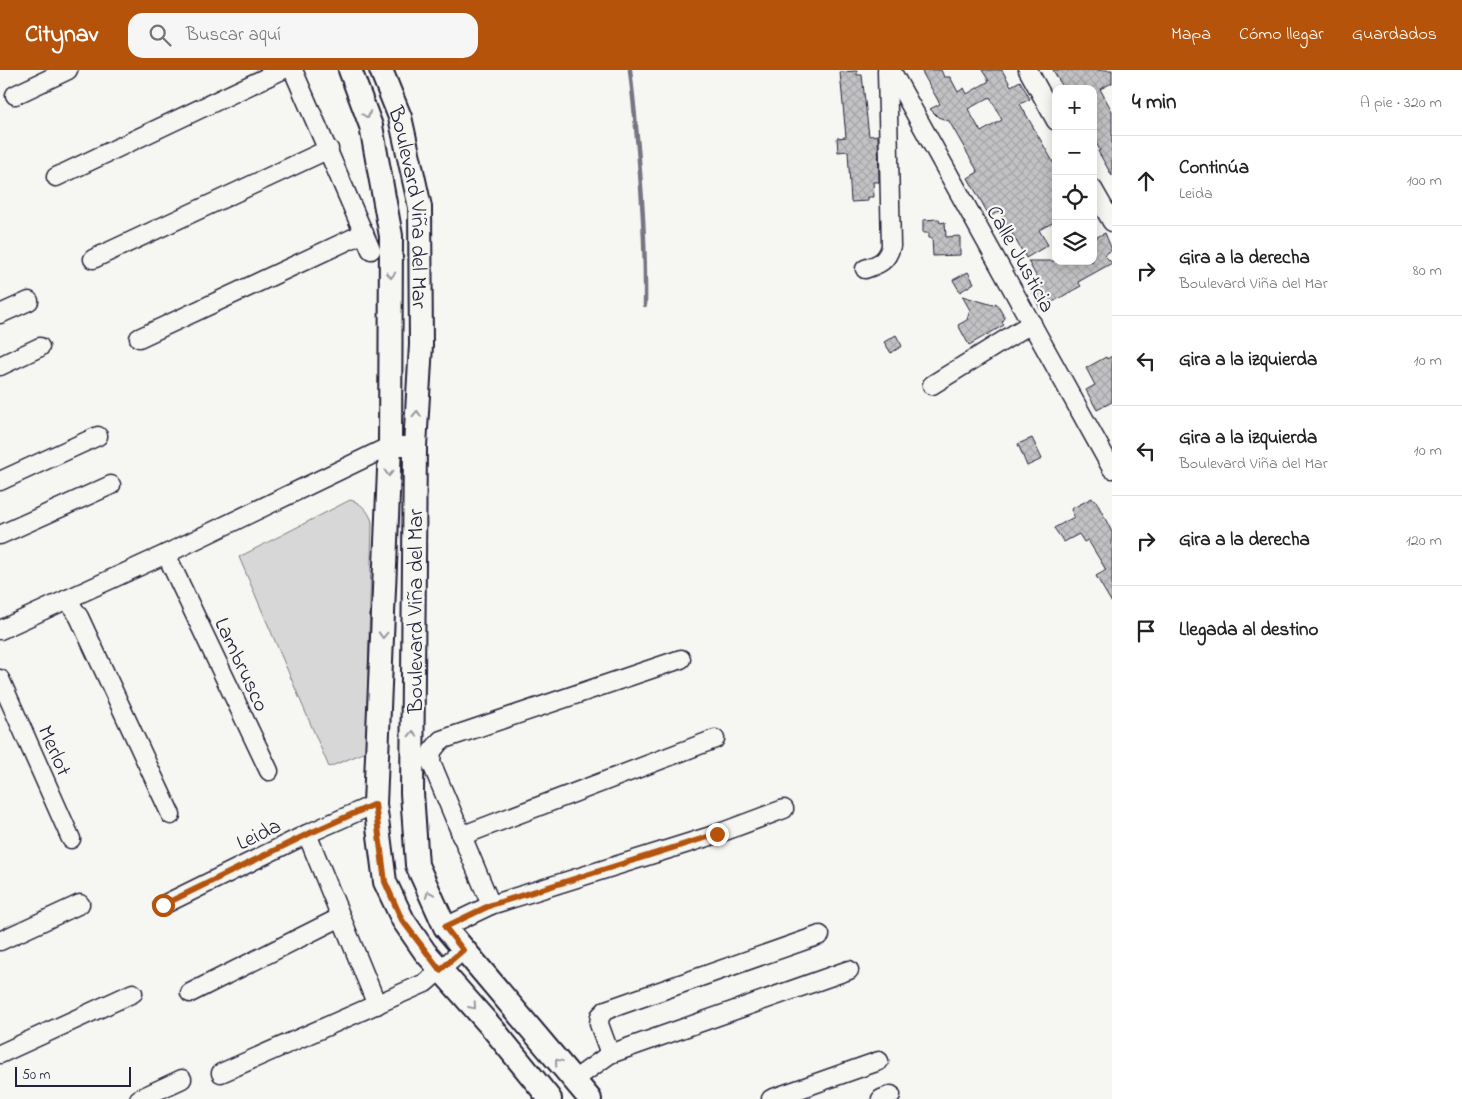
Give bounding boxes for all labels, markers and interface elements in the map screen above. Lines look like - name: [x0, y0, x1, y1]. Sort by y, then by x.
- search box: [128, 13, 478, 58]
- text: Citynav: [25, 18, 98, 53]
- icon: search: [146, 21, 174, 49]
- text: Buscar aquí: [186, 22, 281, 49]
- text: Mapa: [1171, 22, 1211, 48]
- text: Cómo llegar: [1239, 22, 1324, 48]
- text: Guardados: [1352, 22, 1437, 48]
- map controls: [1052, 85, 1097, 265]
- button: +: [1052, 85, 1097, 130]
- text: 4 min: [1132, 88, 1176, 118]
- text: A pie · 320 m: [1360, 91, 1442, 115]
- street label: Boulevard Viña del Mar: [378, 101, 434, 309]
- one-way arrow: [361, 111, 371, 119]
- button: −: [1052, 130, 1097, 175]
- text: Continúa: [1179, 155, 1249, 182]
- icon: ahead: [1132, 167, 1160, 195]
- text: 100 m: [1407, 169, 1442, 193]
- button: locate: [1052, 175, 1097, 220]
- text: Leida: [1179, 182, 1213, 206]
- street label: Calle Justicia: [977, 200, 1062, 319]
- button: layers: [1052, 220, 1097, 265]
- text: Gira a la derecha: [1179, 245, 1310, 272]
- icon: right: [1132, 257, 1160, 285]
- text: 80 m: [1413, 259, 1442, 283]
- one-way arrow: [386, 272, 396, 280]
- text: Boulevard Viña del Mar: [1179, 272, 1328, 296]
- icon: left: [1132, 347, 1160, 375]
- text: Gira a la izquierda: [1179, 347, 1317, 374]
- text: 10 m: [1414, 349, 1442, 373]
- one-way arrow: [411, 410, 422, 418]
- text: Gira a la izquierda: [1179, 425, 1317, 452]
- icon: left: [1132, 437, 1160, 465]
- text: 10 m: [1414, 439, 1442, 463]
- text: Boulevard Viña del Mar: [1179, 452, 1328, 476]
- one-way arrow: [384, 470, 394, 477]
- street label: Boulevard Viña del Mar: [401, 509, 433, 714]
- icon: right: [1132, 527, 1160, 555]
- text: Gira a la derecha: [1179, 527, 1310, 554]
- text: 120 m: [1406, 529, 1442, 553]
- street label: Lambrusco: [205, 613, 276, 718]
- icon: arrive: [1132, 617, 1160, 645]
- text: Llegada al destino: [1179, 617, 1318, 644]
- one-way arrow: [378, 632, 389, 640]
- street label: Merlot: [28, 721, 79, 782]
- one-way arrow: [408, 730, 418, 738]
- street label: Leida: [232, 811, 287, 860]
- route end: [706, 823, 729, 846]
- one-way arrow: [425, 890, 435, 899]
- route start: [152, 894, 175, 917]
- one-way arrow: [468, 1001, 477, 1010]
- one-way arrow: [555, 1058, 564, 1067]
- scale bar: [15, 1064, 131, 1087]
- text: 50 m: [22, 1065, 50, 1086]

